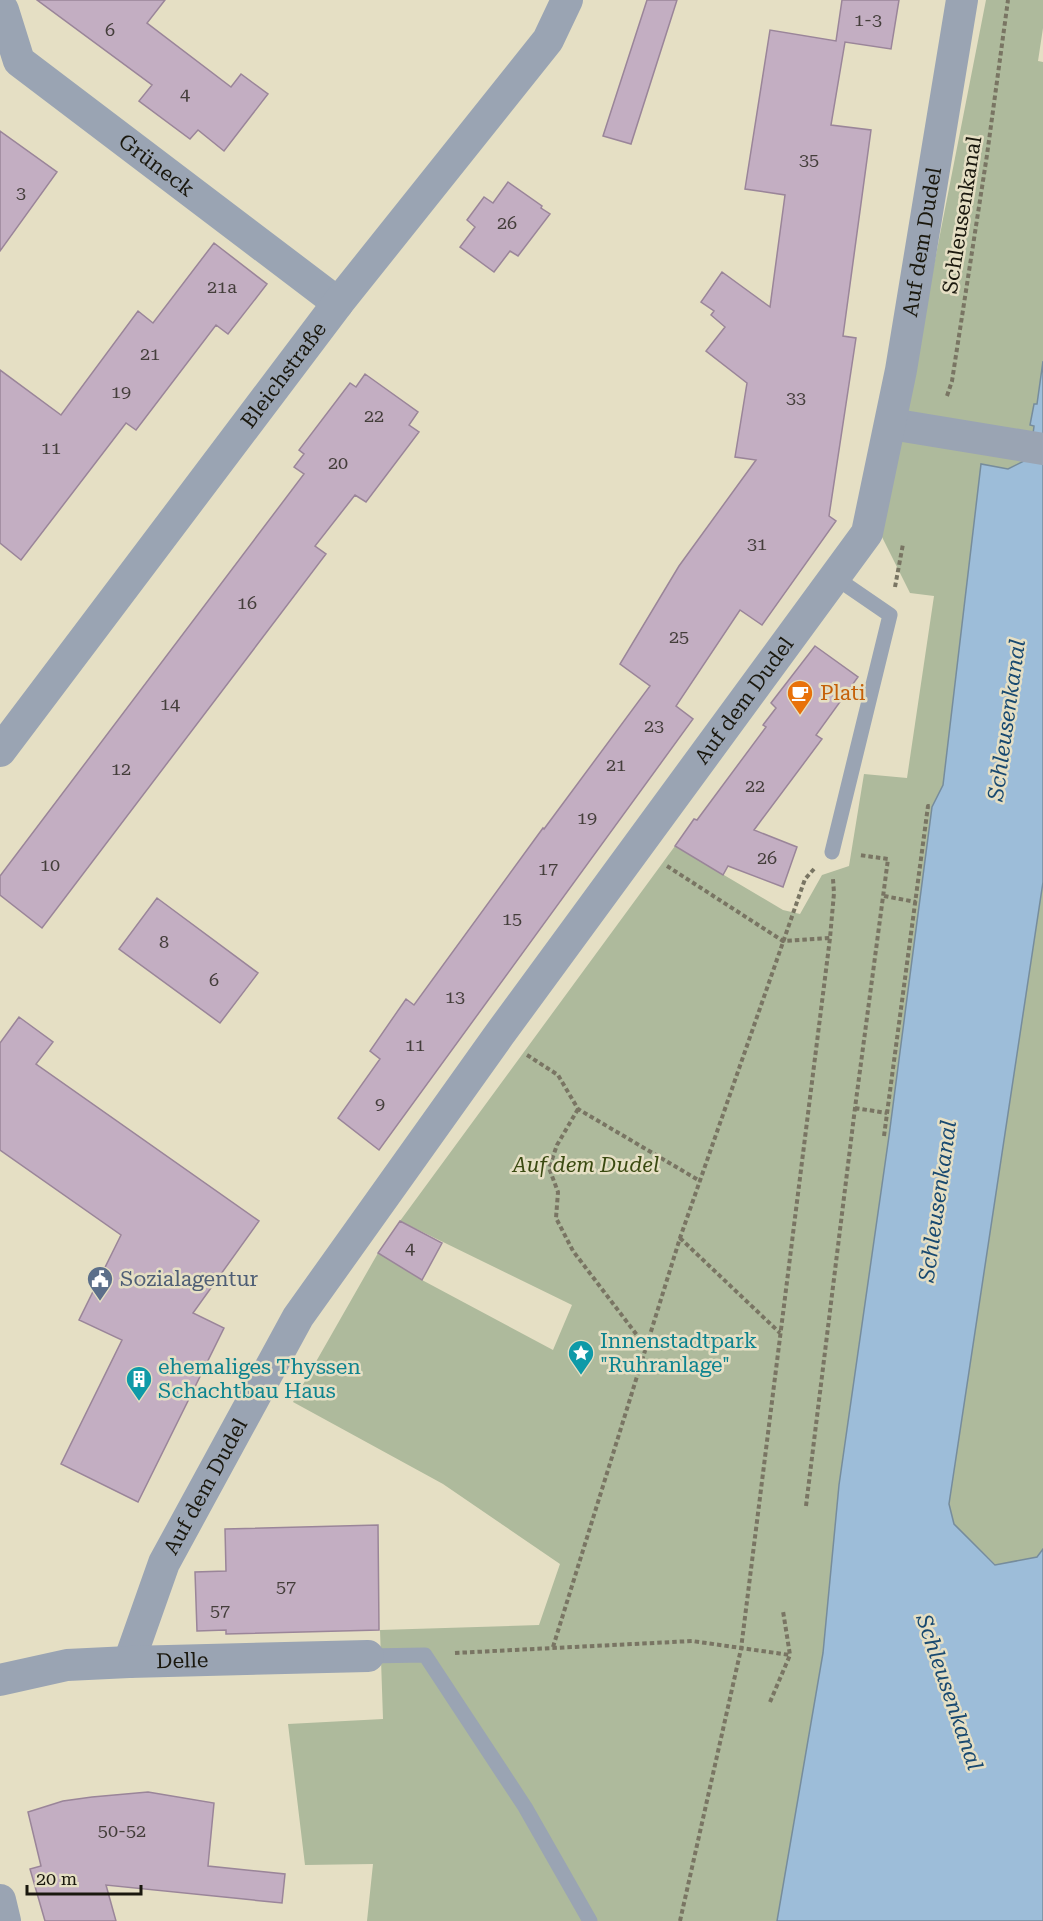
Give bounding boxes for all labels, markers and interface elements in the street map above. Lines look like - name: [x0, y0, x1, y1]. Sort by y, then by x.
- house number: 1-3: [854, 9, 882, 30]
- house number: 6: [105, 19, 115, 40]
- house number: 4: [180, 83, 190, 104]
- street label: Grüneck: [114, 129, 199, 202]
- street label: Schleusenkanal: [938, 134, 986, 296]
- house number: 35: [799, 149, 819, 170]
- street label: Auf dem Dudel: [898, 165, 946, 319]
- house number: 3: [16, 182, 26, 203]
- house number: 26: [497, 212, 517, 233]
- house number: 21a: [207, 276, 237, 297]
- street label: Bleichstraße: [236, 317, 331, 433]
- house number: 21: [140, 343, 160, 364]
- house number: 19: [111, 381, 131, 402]
- house number: 33: [786, 387, 806, 408]
- house number: 22: [364, 405, 384, 426]
- house number: 11: [41, 437, 61, 458]
- house number: 20: [328, 452, 348, 473]
- house number: 31: [747, 533, 767, 554]
- house number: 16: [237, 592, 257, 613]
- house number: 25: [669, 626, 689, 647]
- street label: Auf dem Dudel: [690, 632, 799, 769]
- water label: Schleusenkanal: [983, 638, 1030, 804]
- cafe icon: Plati: [785, 678, 815, 716]
- place label: Plati: [820, 681, 866, 705]
- house number: 14: [160, 693, 180, 714]
- house number: 23: [644, 715, 664, 736]
- house number: 21: [606, 754, 626, 775]
- house number: 12: [111, 758, 131, 779]
- house number: 22: [745, 775, 765, 796]
- house number: 19: [577, 807, 597, 828]
- house number: 26: [757, 847, 777, 868]
- house number: 10: [40, 854, 60, 875]
- house number: 17: [538, 858, 558, 879]
- house number: 15: [502, 908, 522, 929]
- house number: 8: [159, 931, 169, 952]
- house number: 6: [209, 969, 219, 990]
- house number: 13: [445, 986, 465, 1007]
- house number: 11: [405, 1034, 425, 1055]
- house number: 9: [375, 1093, 385, 1114]
- water label: Schleusenkanal: [914, 1119, 961, 1285]
- park label: Auf dem Dudel: [511, 1153, 659, 1177]
- house number: 4: [405, 1237, 415, 1258]
- public building icon: Sozialagentur: [85, 1264, 115, 1302]
- place label: Sozialagentur: [120, 1267, 259, 1291]
- place label: Innenstadtpark "Ruhranlage": [600, 1329, 757, 1377]
- place icon: Innenstadtpark "Ruhranlage": [566, 1338, 596, 1376]
- place label: ehemaliges Thyssen Schachtbau Haus: [158, 1355, 361, 1403]
- building icon: ehemaliges Thyssen Schachtbau Haus: [124, 1364, 154, 1402]
- street label: Auf dem Dudel: [159, 1414, 253, 1559]
- house number: 57: [276, 1576, 296, 1597]
- house number: 57: [210, 1600, 230, 1621]
- water label: Schleusenkanal: [911, 1610, 988, 1773]
- street label: Delle: [156, 1648, 209, 1673]
- house number: 50-52: [98, 1820, 146, 1841]
- scale bar: [27, 1858, 141, 1896]
- text: 20 m: [36, 1868, 77, 1889]

